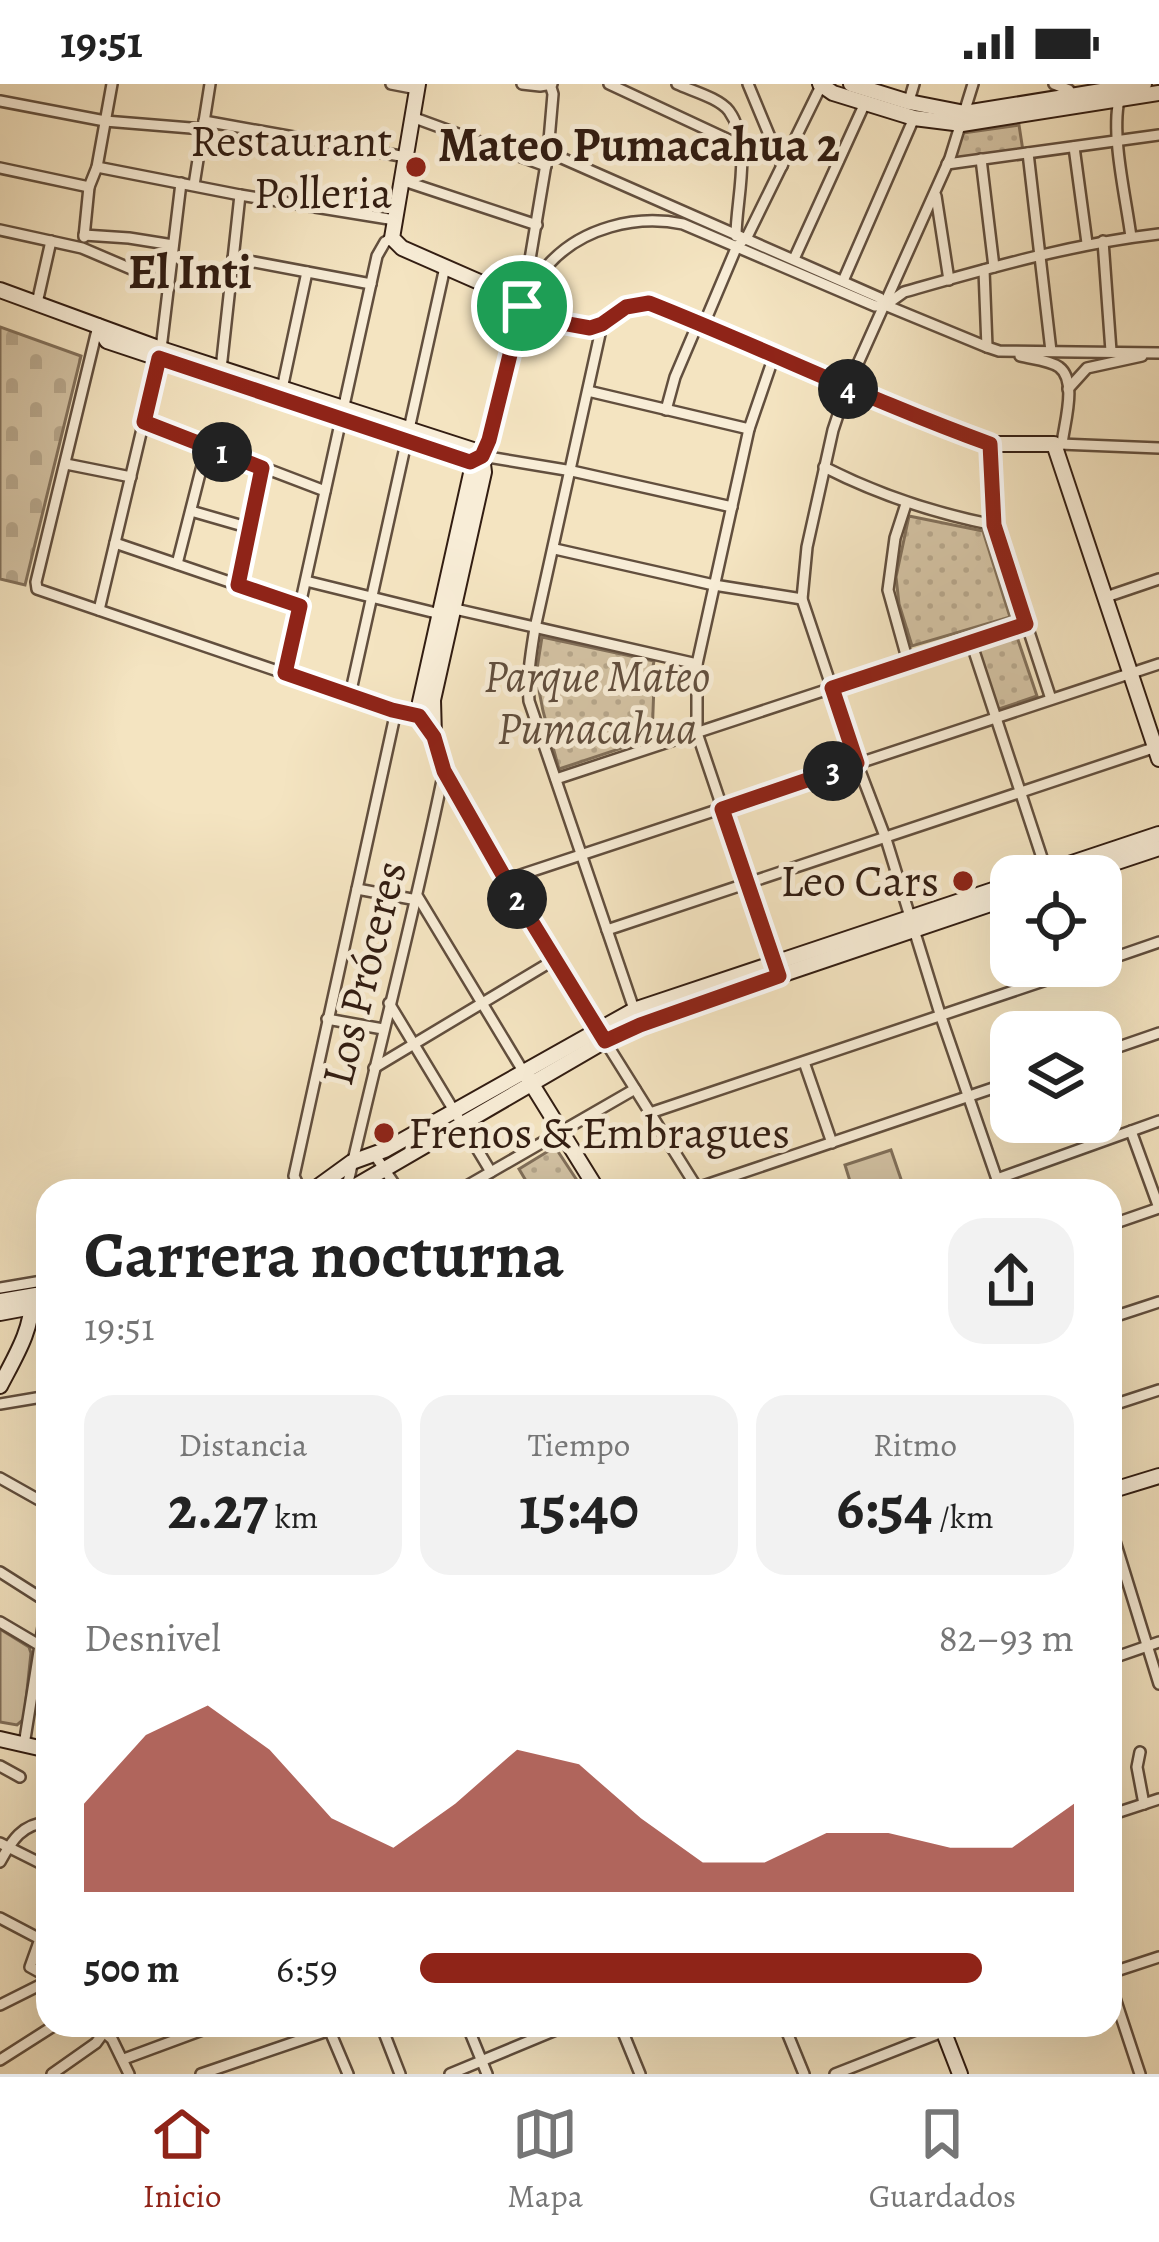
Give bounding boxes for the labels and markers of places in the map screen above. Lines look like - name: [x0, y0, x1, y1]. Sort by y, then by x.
- place label: Restaurant Polleria: [190, 110, 392, 224]
- marker: Restaurant Polleria: [403, 154, 429, 180]
- pin: [471, 255, 573, 357]
- pin: 4: [818, 359, 878, 419]
- pin: 1: [192, 422, 252, 482]
- pin: 3: [803, 741, 863, 801]
- place label: Leo Cars: [780, 850, 939, 912]
- marker: Leo Cars: [950, 868, 976, 894]
- pin: 2: [487, 869, 547, 929]
- place label: Frenos & Embragues: [408, 1102, 790, 1164]
- marker: Frenos & Embragues: [371, 1120, 397, 1146]

